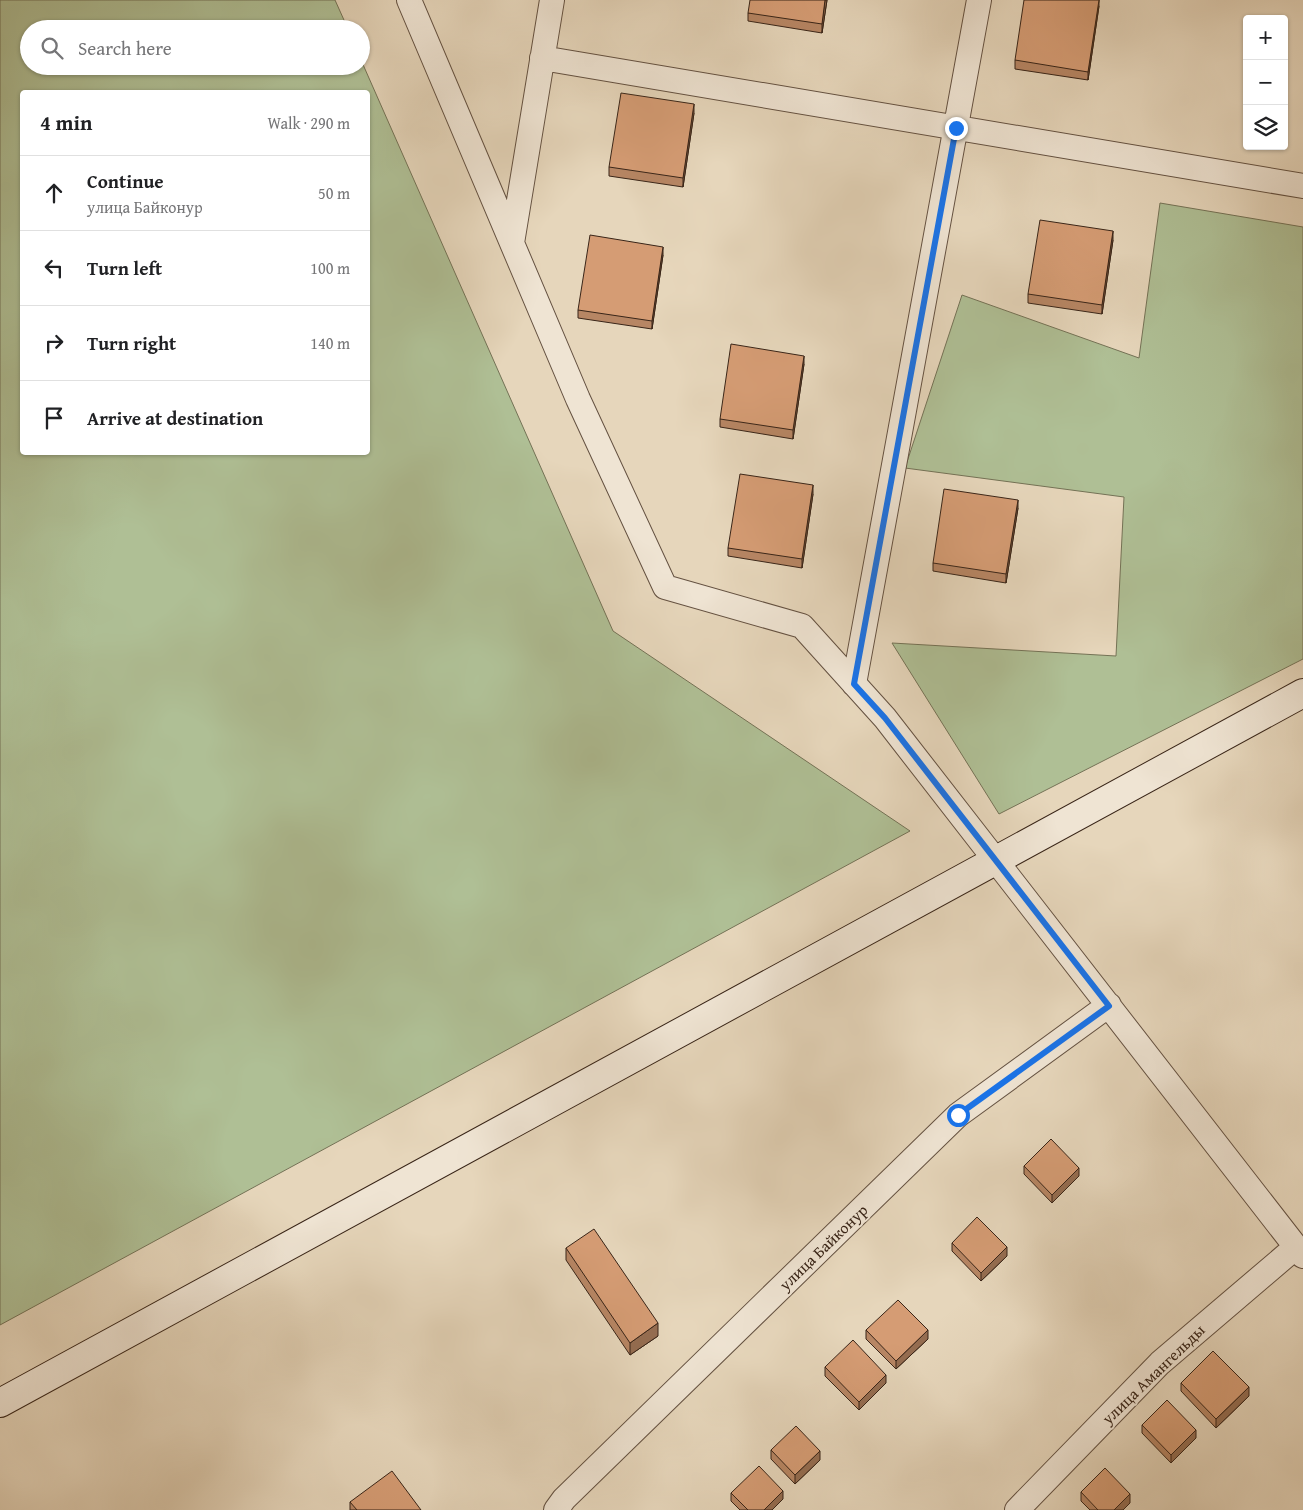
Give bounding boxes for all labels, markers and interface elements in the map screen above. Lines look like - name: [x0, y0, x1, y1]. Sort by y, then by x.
- map controls: [1243, 15, 1288, 150]
- button: +: [1243, 15, 1288, 60]
- search box: [20, 20, 370, 75]
- icon: search: [38, 34, 66, 62]
- text: Search here: [78, 34, 172, 62]
- button: −: [1243, 60, 1288, 105]
- button: layers: [1243, 105, 1288, 150]
- text: 4 min: [40, 107, 92, 138]
- text: Walk · 290 m: [267, 111, 350, 135]
- route end: [945, 117, 968, 140]
- text: Continue: [87, 167, 164, 195]
- icon: ahead: [40, 179, 68, 207]
- text: 50 m: [318, 181, 350, 205]
- text: улица Байконур: [87, 195, 203, 219]
- icon: left: [40, 254, 68, 282]
- text: Turn left: [87, 254, 162, 282]
- text: 100 m: [310, 256, 350, 280]
- icon: right: [40, 329, 68, 357]
- text: Turn right: [87, 329, 176, 357]
- text: 140 m: [310, 331, 350, 355]
- icon: arrive: [40, 404, 68, 432]
- text: Arrive at destination: [87, 404, 263, 432]
- route start: [947, 1104, 970, 1127]
- street label: улица Байконур: [772, 1198, 873, 1296]
- street label: улица Амангельды: [1095, 1318, 1210, 1430]

